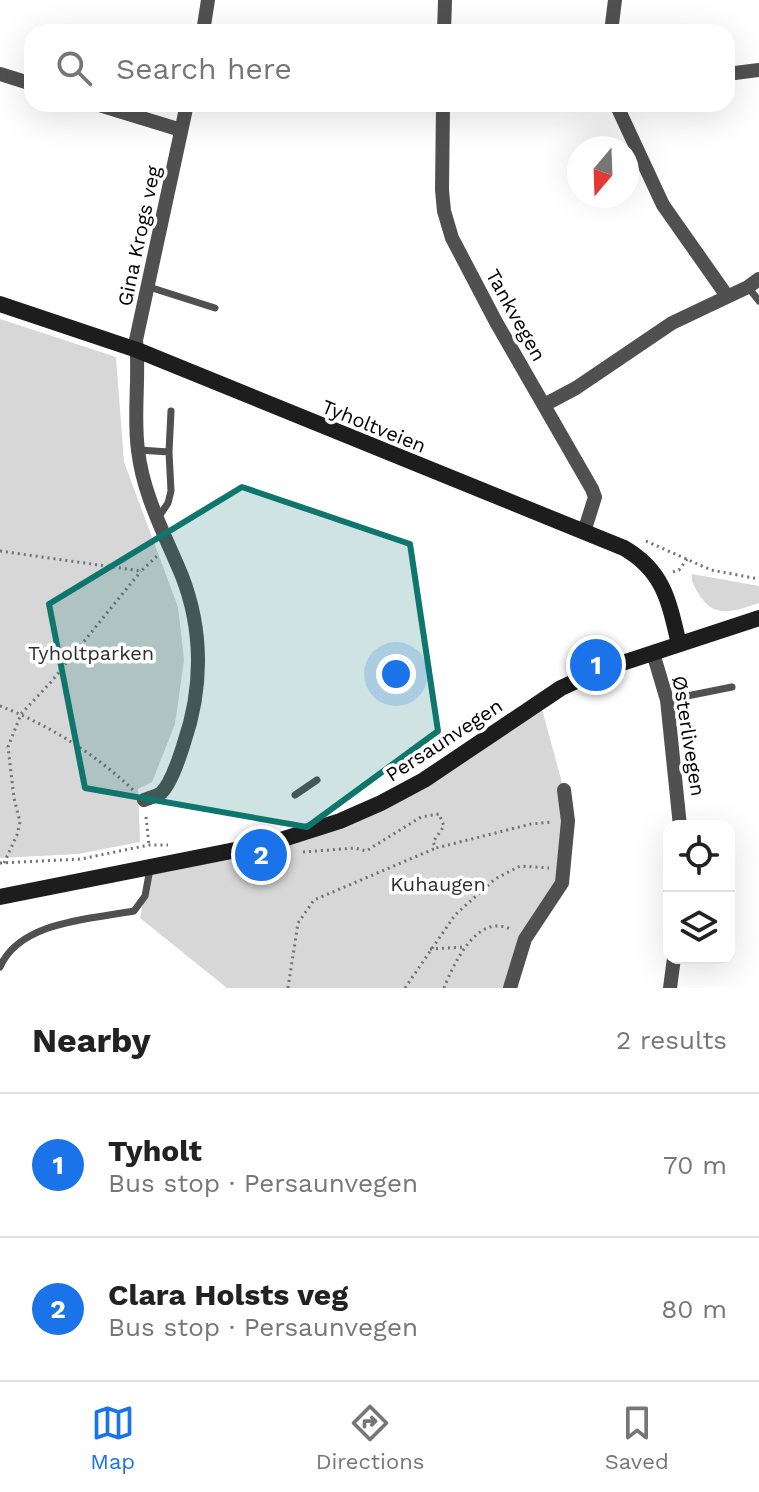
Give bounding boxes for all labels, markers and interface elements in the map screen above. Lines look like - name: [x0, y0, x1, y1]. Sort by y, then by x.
- search box: [24, 24, 735, 112]
- icon: search: [52, 46, 96, 90]
- text: Search here: [116, 51, 292, 86]
- north arrow: [567, 136, 639, 208]
- street label: Gina Krogs veg: [112, 163, 166, 308]
- street label: Tankvegen: [481, 265, 551, 365]
- street label: Tyholtveien: [318, 394, 430, 458]
- pin: 1: [570, 635, 622, 695]
- park label: Tyholtparken: [28, 641, 154, 665]
- your location: [376, 654, 416, 694]
- street label: Østerlivegen: [668, 674, 710, 798]
- street label: Persaunvegen: [381, 693, 507, 787]
- map controls: [663, 820, 735, 964]
- button: locate: [663, 820, 735, 892]
- pin: 2: [235, 825, 287, 885]
- park label: Kuhaugen: [390, 872, 486, 896]
- button: layers: [663, 892, 735, 964]
- text: Nearby: [32, 1020, 151, 1060]
- text: 2 results: [616, 1025, 727, 1055]
- text: Tyholt: [108, 1133, 202, 1168]
- text: 1: [52, 1150, 64, 1180]
- text: 70 m: [663, 1150, 727, 1180]
- text: Bus stop · Persaunvegen: [108, 1168, 418, 1198]
- text: Clara Holsts veg: [108, 1277, 348, 1312]
- text: 2: [50, 1294, 66, 1324]
- text: 80 m: [661, 1294, 727, 1324]
- text: Bus stop · Persaunvegen: [108, 1312, 418, 1342]
- tab: Map: [90, 1401, 135, 1474]
- tab: Directions: [316, 1401, 424, 1474]
- tab: Saved: [605, 1401, 669, 1474]

